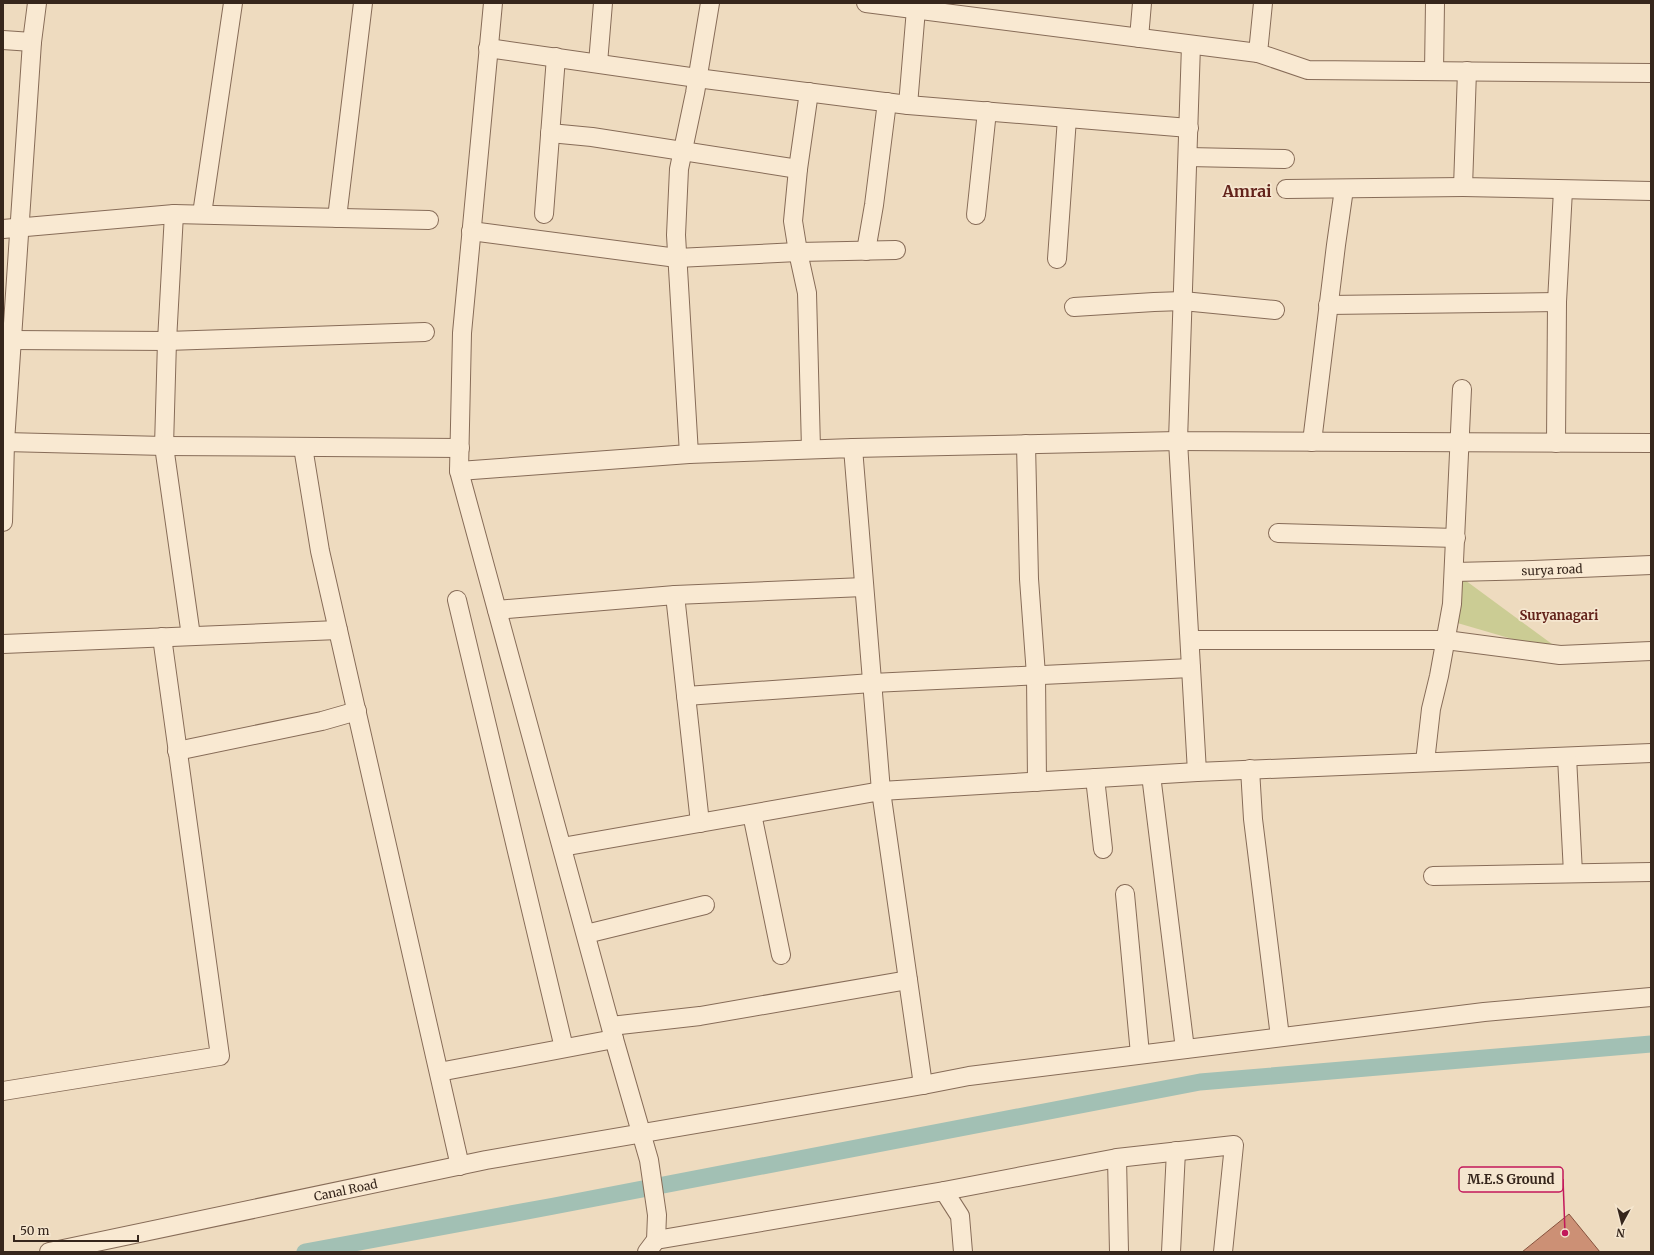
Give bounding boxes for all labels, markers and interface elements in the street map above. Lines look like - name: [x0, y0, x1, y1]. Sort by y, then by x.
- district label: Amrai: [1221, 181, 1272, 201]
- street label: surya road: [1521, 560, 1583, 578]
- district label: Suryanagari: [1519, 607, 1599, 624]
- callout: M.E.S Ground: [1459, 1167, 1563, 1192]
- text: M.E.S Ground: [1467, 1171, 1555, 1188]
- street label: Canal Road: [312, 1176, 379, 1204]
- north arrow: [1602, 1203, 1642, 1243]
- scale bar: [14, 1217, 138, 1243]
- text: 50 m: [20, 1223, 49, 1238]
- text: N: [1615, 1225, 1626, 1240]

